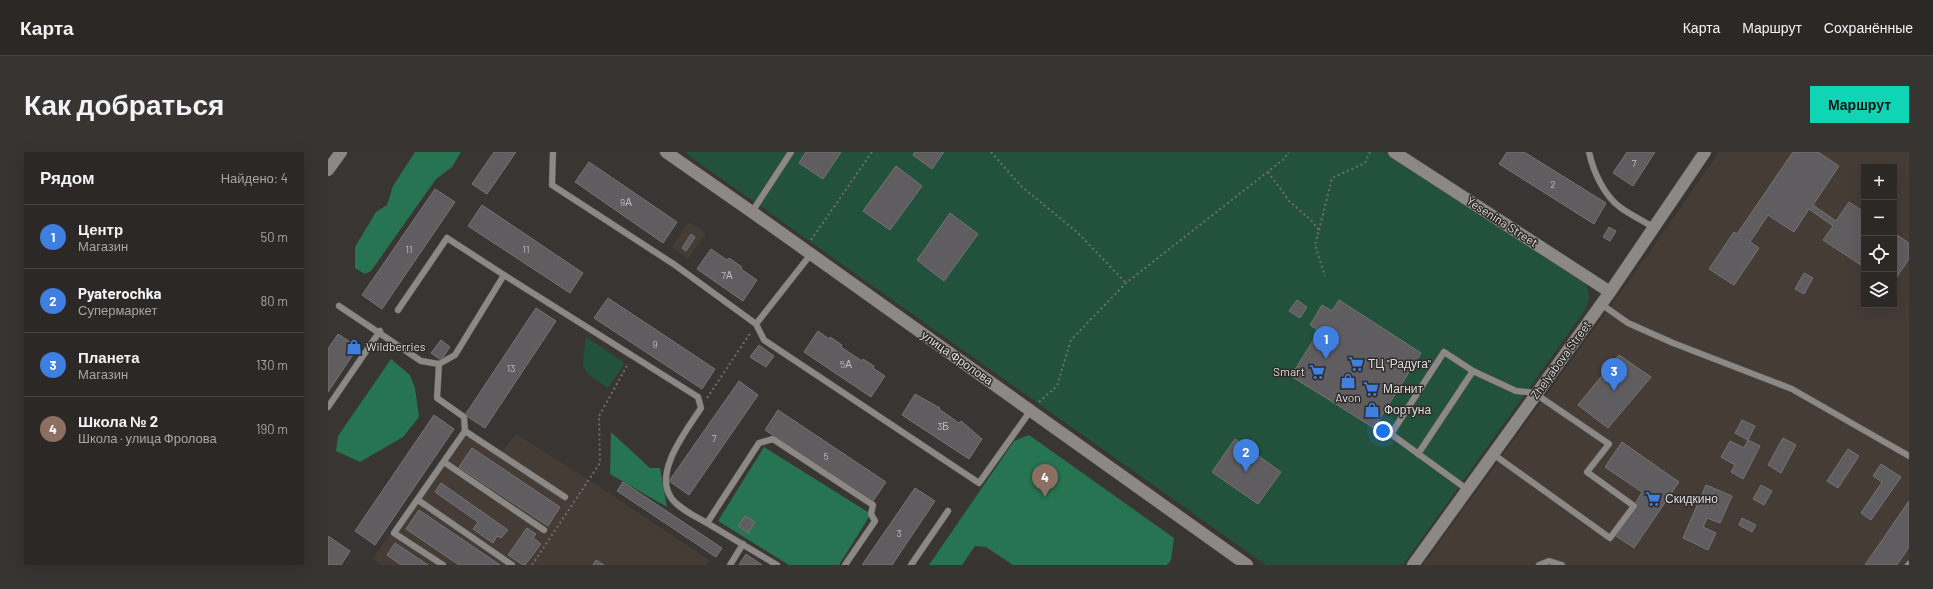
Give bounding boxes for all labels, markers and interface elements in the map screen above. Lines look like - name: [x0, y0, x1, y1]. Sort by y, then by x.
- text: Карта: [20, 16, 74, 39]
- text: Карта: [1683, 19, 1720, 36]
- text: Маршрут: [1742, 19, 1802, 36]
- text: Сохранённые: [1824, 19, 1913, 36]
- button: Маршрут: [1810, 86, 1909, 123]
- text: Как добраться: [24, 87, 224, 121]
- house number: 7: [1632, 157, 1637, 169]
- map controls: [1861, 164, 1897, 308]
- button: +: [1861, 164, 1897, 200]
- text: Рядом: [40, 167, 95, 187]
- text: Найдено: 4: [221, 170, 288, 186]
- house number: 2: [1550, 178, 1556, 190]
- street label: Yesenina Street: [1464, 193, 1541, 249]
- house number: 9А: [620, 196, 632, 208]
- button: −: [1861, 200, 1897, 236]
- text: Центр: [78, 220, 123, 238]
- text: 1: [51, 229, 55, 245]
- text: 50 m: [261, 229, 288, 245]
- button: locate: [1861, 236, 1897, 272]
- text: Магазин: [78, 238, 128, 254]
- house number: 11: [405, 243, 413, 255]
- house number: 11: [522, 243, 530, 255]
- house number: 7А: [721, 269, 733, 281]
- button: layers: [1861, 272, 1897, 308]
- text: Pyaterochka: [78, 284, 161, 302]
- text: 2: [49, 293, 57, 309]
- text: 80 m: [261, 293, 288, 309]
- text: Супермаркет: [78, 302, 157, 318]
- street label: Zhelyabova Street: [1527, 318, 1593, 401]
- pin: 1: [1313, 326, 1339, 359]
- street label: улица Фролова: [918, 327, 996, 388]
- shop icon: Wildberries: [345, 338, 363, 356]
- house number: 9: [652, 338, 658, 350]
- place label: Wildberries: [366, 339, 426, 353]
- text: Планета: [78, 348, 140, 366]
- supermarket icon: ТЦ "Радуга": [1347, 355, 1365, 373]
- place label: ТЦ "Радуга": [1368, 356, 1431, 371]
- text: 3: [49, 357, 57, 373]
- text: 130 m: [256, 357, 288, 373]
- house number: 5А: [840, 358, 852, 370]
- pin: 3: [1601, 358, 1627, 391]
- house number: 13: [507, 362, 515, 374]
- supermarket icon: Smart: [1308, 363, 1326, 381]
- place label: Smart: [1273, 364, 1305, 378]
- text: Магазин: [78, 366, 128, 382]
- shop icon: Avon: [1339, 372, 1357, 390]
- supermarket icon: Магнит: [1362, 380, 1380, 398]
- place label: Магнит: [1383, 381, 1424, 395]
- place label: Avon: [1335, 390, 1361, 404]
- shop icon: Фортуна: [1363, 401, 1381, 419]
- place label: Фортуна: [1384, 402, 1431, 417]
- text: Школа № 2: [78, 412, 158, 430]
- house number: 3Б: [937, 420, 949, 432]
- text: 4: [49, 421, 57, 437]
- text: 190 m: [256, 421, 288, 437]
- your location: [1373, 421, 1393, 441]
- text: Школа · улица Фролова: [78, 430, 217, 446]
- house number: 7: [712, 432, 717, 444]
- pin: 2: [1233, 439, 1259, 472]
- house number: 5: [823, 450, 829, 462]
- pin: 4: [1032, 464, 1058, 497]
- supermarket icon: Скидкино: [1644, 490, 1662, 508]
- place label: Скидкино: [1665, 491, 1718, 506]
- house number: 3: [896, 527, 902, 539]

